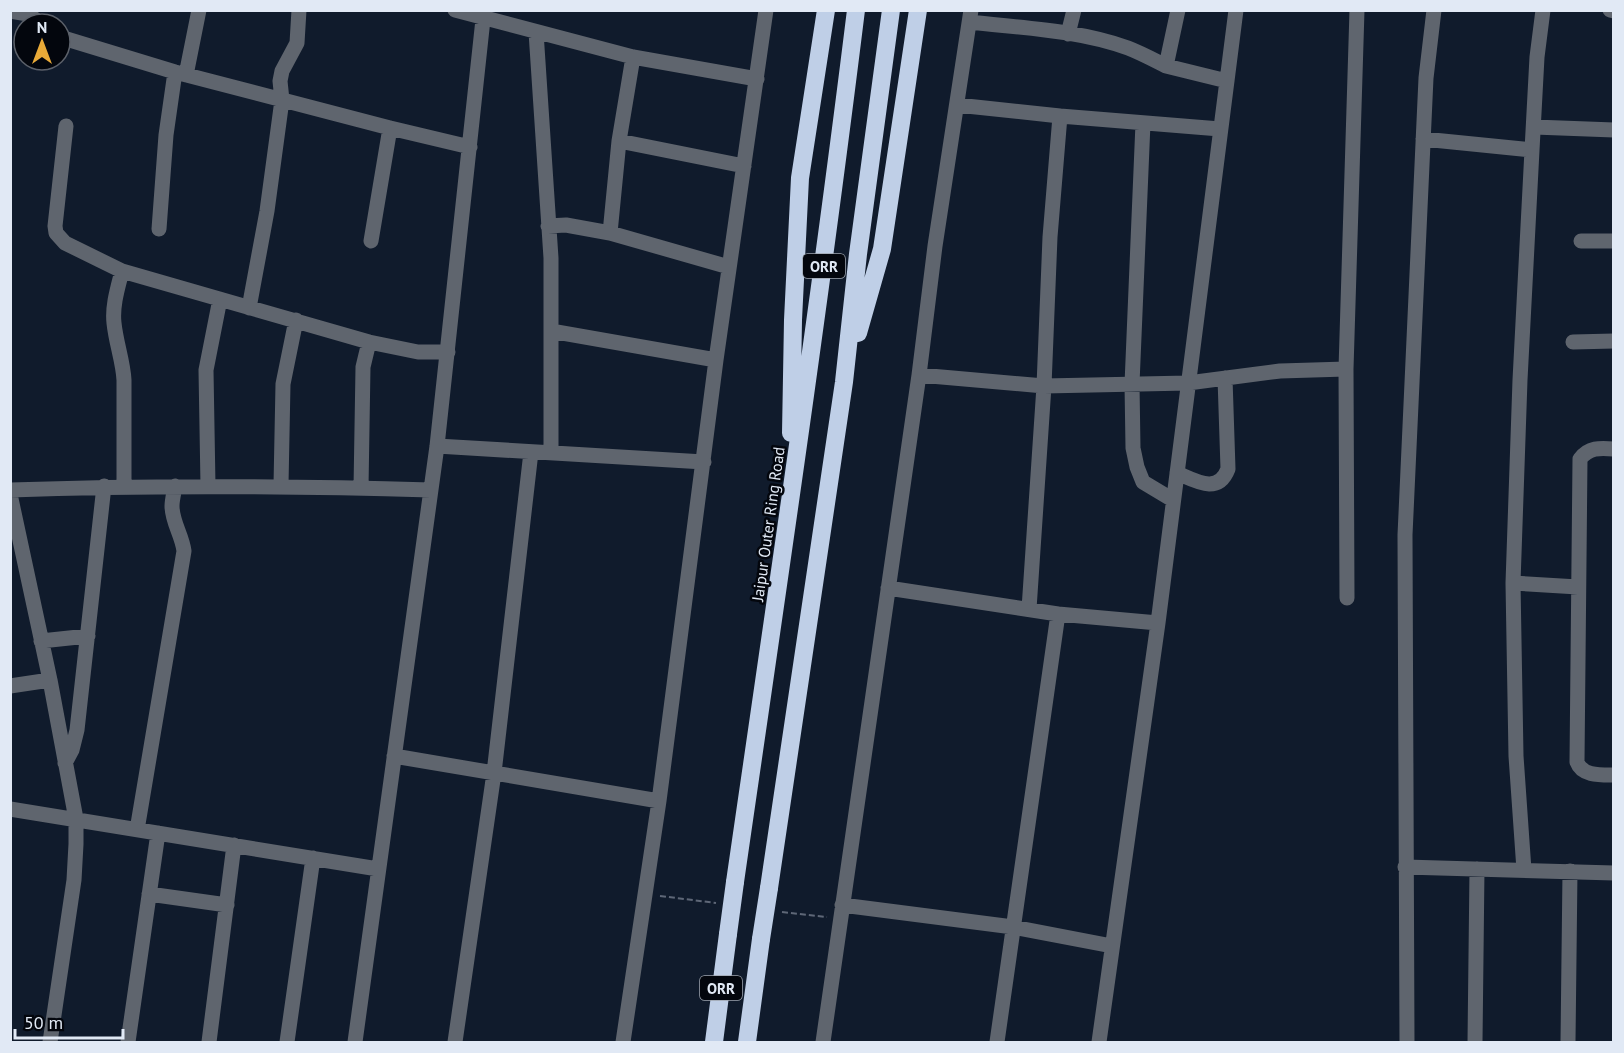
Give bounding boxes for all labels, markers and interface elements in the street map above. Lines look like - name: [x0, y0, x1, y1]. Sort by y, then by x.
- north arrow: [12, 12, 72, 72]
- text: N: [37, 17, 47, 37]
- road number: ORR: [803, 254, 845, 278]
- street label: Jaipur Outer Ring Road: [747, 445, 789, 604]
- road number: ORR: [700, 976, 742, 1000]
- scale bar: [15, 1002, 123, 1040]
- text: 50 m: [24, 1011, 63, 1034]

